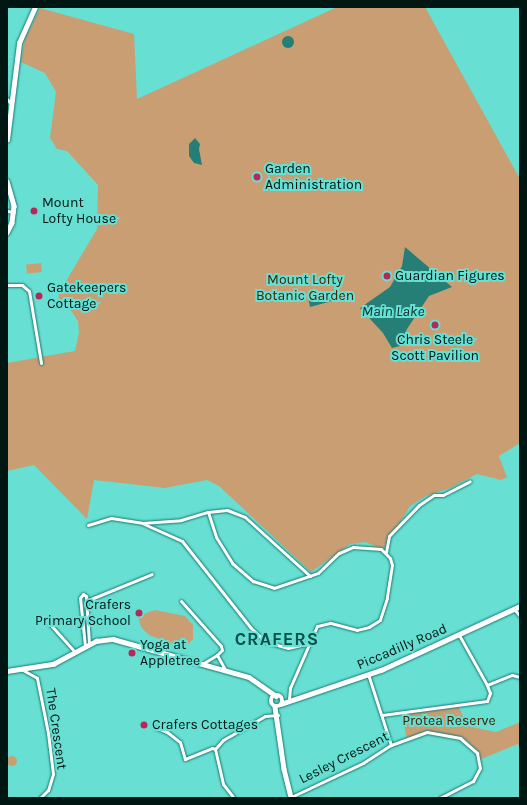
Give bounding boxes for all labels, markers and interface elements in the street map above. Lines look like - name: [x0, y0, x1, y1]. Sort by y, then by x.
- place label: Garden Administration: [265, 161, 362, 194]
- marker: Garden Administration: [252, 172, 262, 182]
- place label: Mount Lofty House: [42, 195, 116, 228]
- marker: Mount Lofty House: [29, 206, 39, 216]
- place label: Guardian Figures: [395, 268, 505, 284]
- marker: Guardian Figures: [382, 271, 392, 281]
- park label: Mount Lofty Botanic Garden: [256, 272, 354, 304]
- place label: Gatekeepers Cottage: [47, 280, 126, 312]
- marker: Gatekeepers Cottage: [34, 291, 44, 301]
- water label: Main Lake: [362, 303, 424, 321]
- marker: Chris Steele Scott Pavilion: [430, 320, 440, 330]
- place label: Chris Steele Scott Pavilion: [391, 332, 479, 364]
- place label: Crafers Primary School: [35, 597, 131, 630]
- marker: Crafers Primary School: [134, 608, 144, 618]
- street label: Piccadilly Road: [354, 620, 450, 674]
- district label: CRAFERS: [235, 628, 319, 650]
- place label: Yoga at Appletree: [140, 637, 200, 670]
- marker: Yoga at Appletree: [127, 648, 137, 658]
- street label: The Crescent: [42, 687, 70, 771]
- park label: Protea Reserve: [402, 713, 496, 729]
- place label: Crafers Cottages: [152, 717, 258, 733]
- marker: Crafers Cottages: [139, 720, 149, 730]
- street label: Lesley Crescent: [296, 728, 392, 788]

